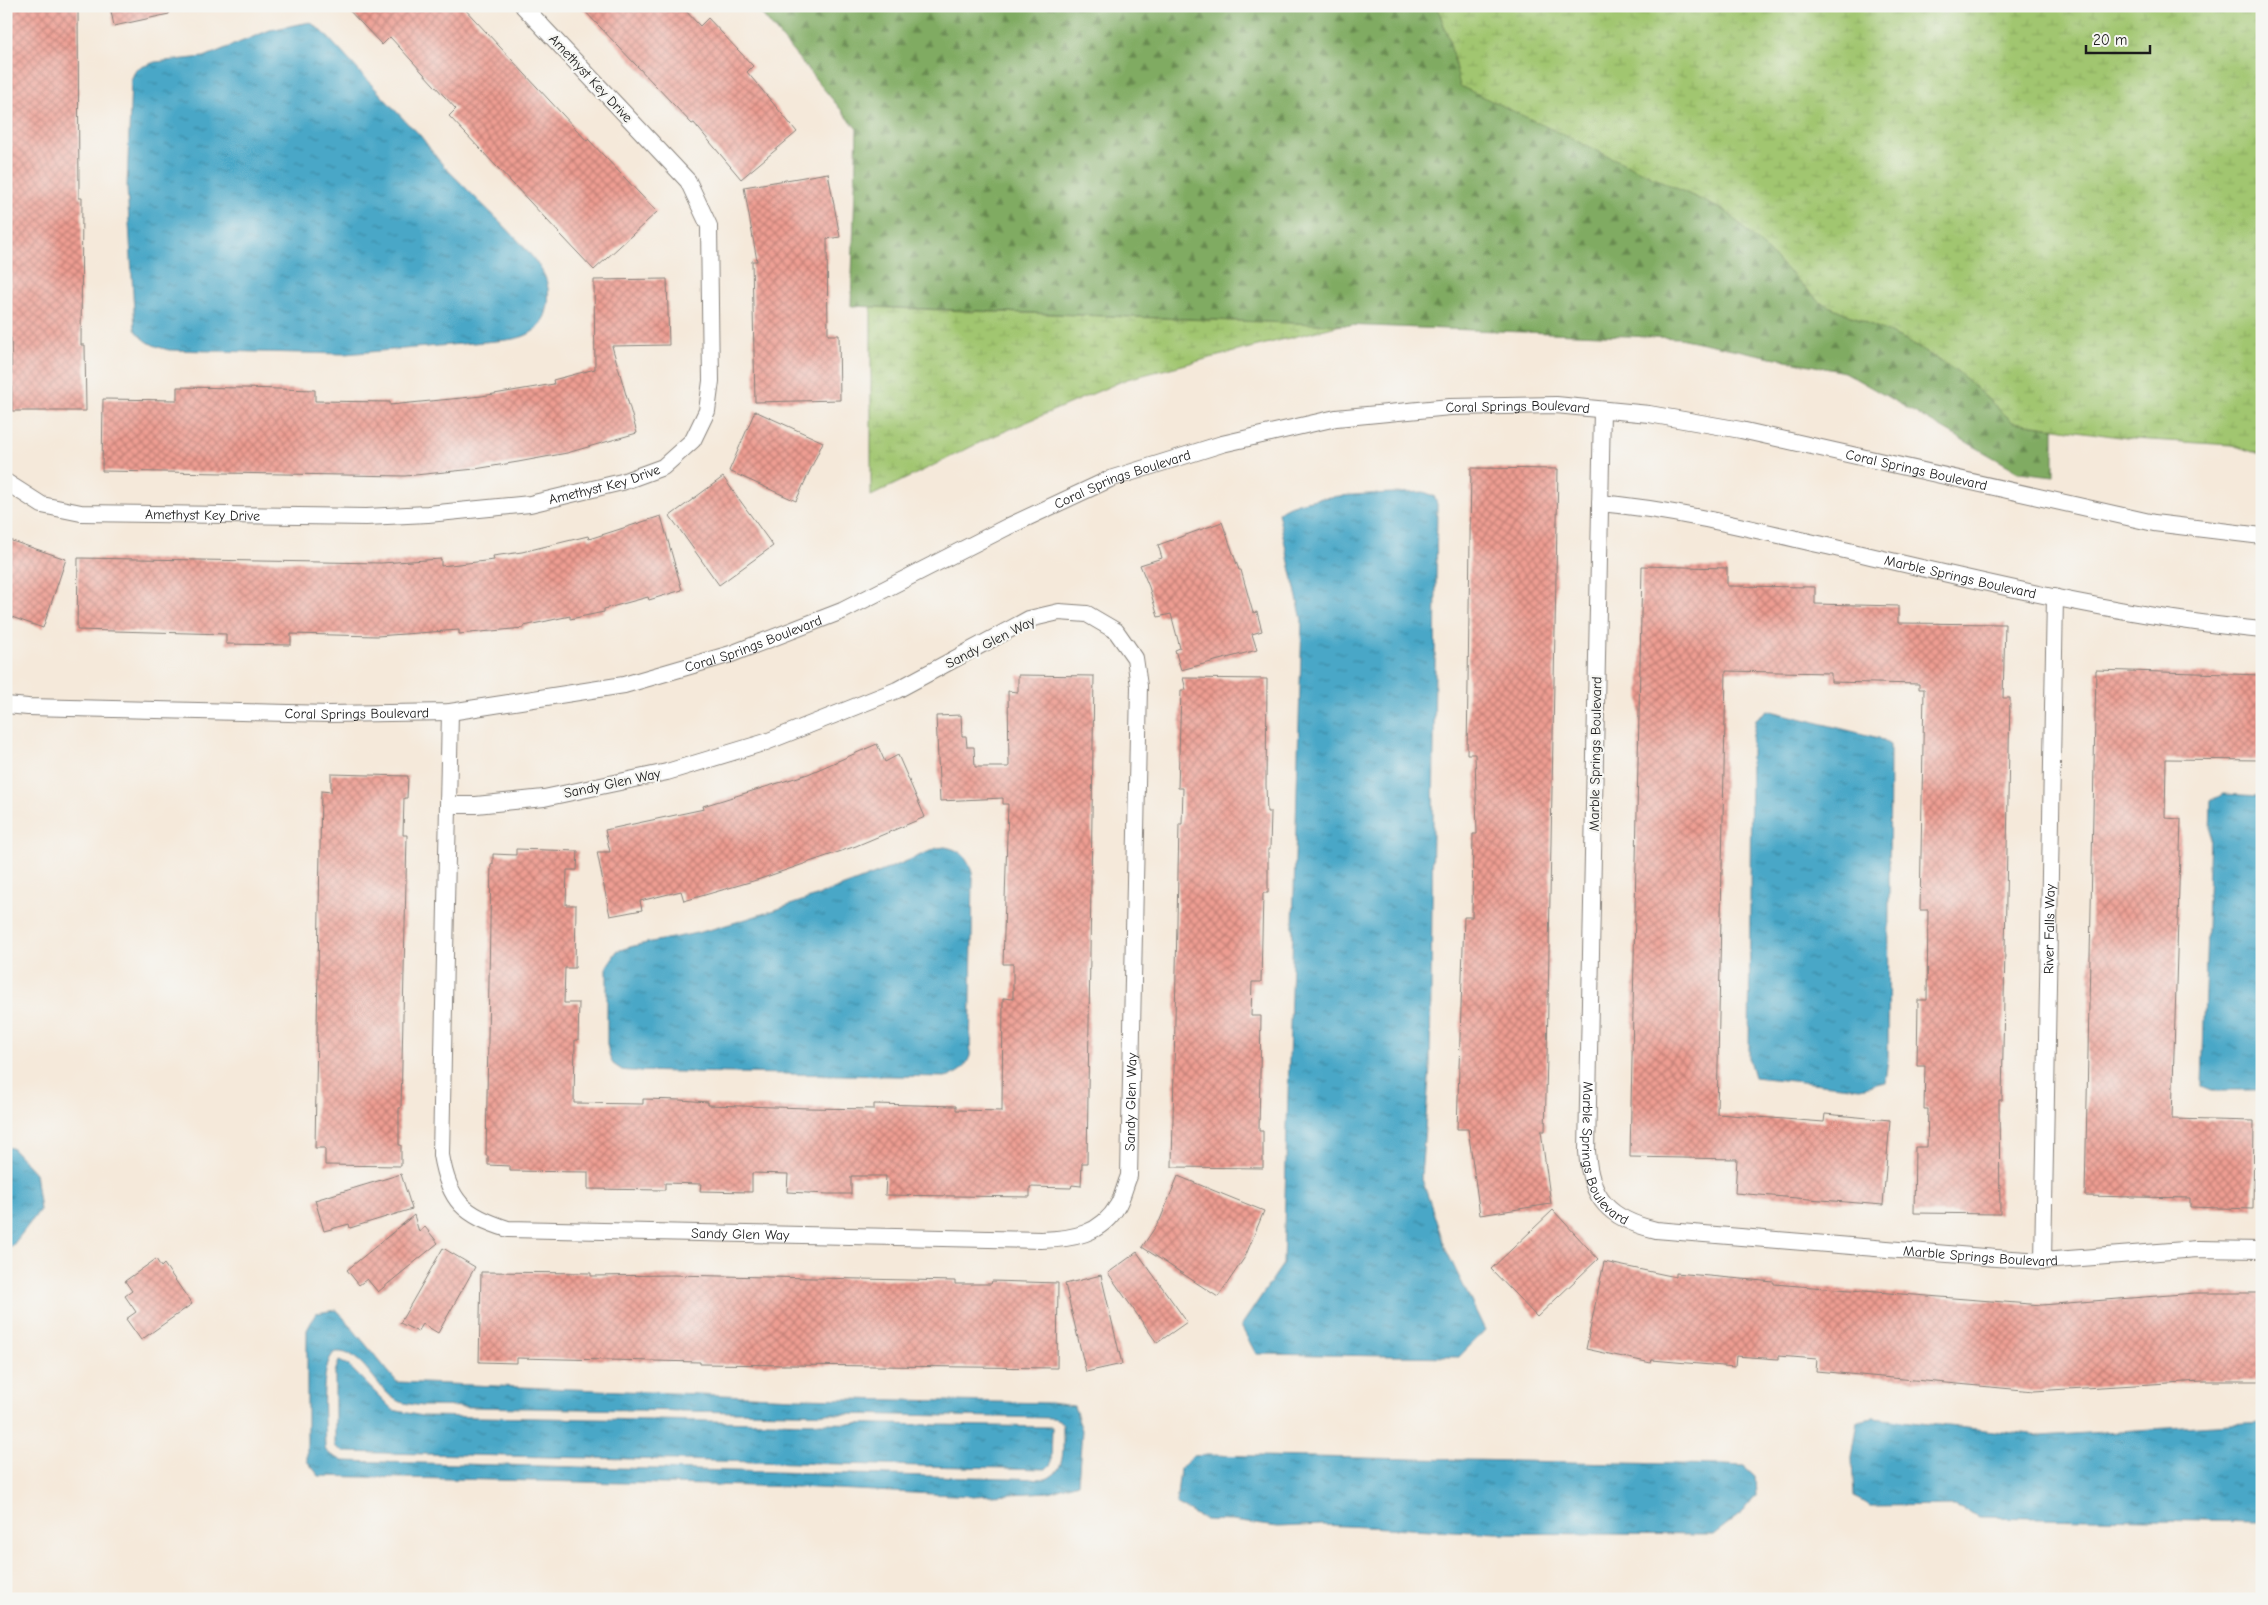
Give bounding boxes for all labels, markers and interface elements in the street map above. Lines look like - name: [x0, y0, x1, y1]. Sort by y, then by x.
- scale bar: [2086, 22, 2149, 54]
- street label: Amethyst Key Drive: [545, 31, 636, 126]
- text: 20 m: [2093, 31, 2127, 49]
- street label: Coral Springs Boulevard: [1445, 397, 1591, 417]
- street label: Coral Springs Boulevard: [1051, 446, 1193, 513]
- street label: Coral Springs Boulevard: [1844, 446, 1989, 494]
- street label: Amethyst Key Drive: [547, 461, 662, 508]
- street label: Amethyst Key Drive: [145, 506, 260, 525]
- street label: Marble Springs Boulevard: [1883, 552, 2038, 602]
- street label: Coral Springs Boulevard: [683, 612, 824, 676]
- street label: Sandy Glen Way: [943, 612, 1039, 672]
- street label: Marble Springs Boulevard: [1586, 676, 1605, 832]
- street label: Coral Springs Boulevard: [284, 704, 429, 723]
- street label: Sandy Glen Way: [562, 765, 663, 802]
- street label: River Falls Way: [2040, 883, 2059, 974]
- street label: Sandy Glen Way: [1122, 1052, 1141, 1151]
- street label: Marble Springs Boulevard: [1578, 1081, 1631, 1229]
- street label: Sandy Glen Way: [691, 1225, 790, 1244]
- street label: Marble Springs Boulevard: [1902, 1242, 2059, 1270]

